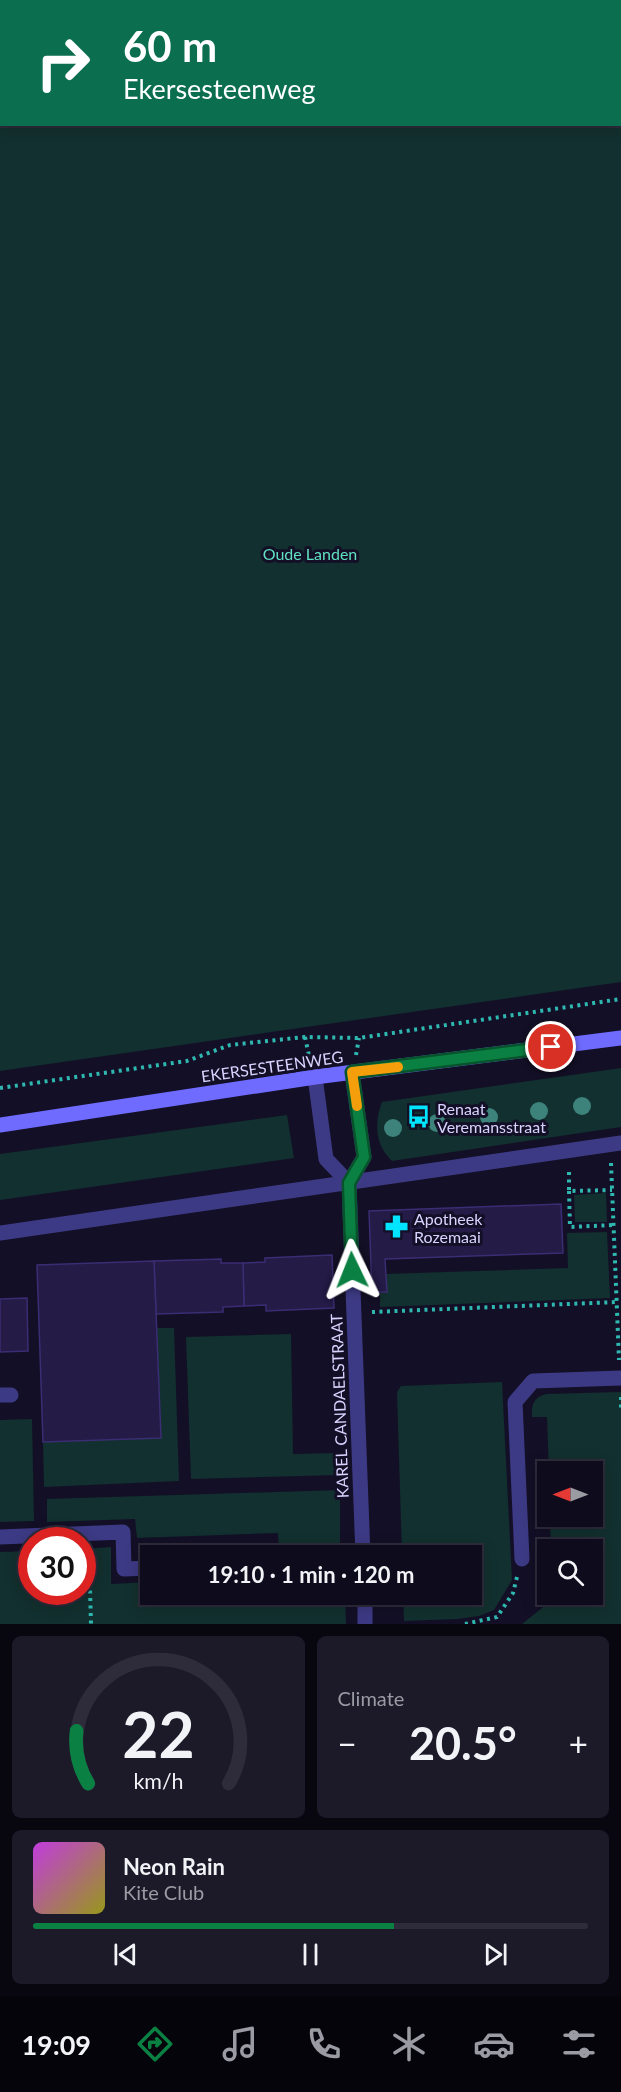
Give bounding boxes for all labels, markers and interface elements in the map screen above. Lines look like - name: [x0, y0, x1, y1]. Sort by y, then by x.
- text: 60 m: [123, 21, 217, 71]
- icon: right: [24, 24, 102, 102]
- text: Ekersesteenweg: [123, 72, 316, 105]
- park label: Oude Landen: [263, 544, 357, 563]
- pin: [525, 1021, 576, 1072]
- icon: arrive: [534, 1030, 567, 1063]
- street label: EKERSESTEENWEG: [200, 1047, 344, 1085]
- place label: Renaat Veremansstraat: [437, 1099, 546, 1136]
- bus stop icon: Renaat Veremansstraat: [406, 1104, 432, 1130]
- place label: Apotheek Rozemaai: [414, 1209, 483, 1246]
- pharmacy icon: Apotheek Rozemaai: [383, 1214, 409, 1240]
- position arrow: [320, 1238, 384, 1302]
- street label: KAREL CANDAELSTRAAT: [326, 1313, 352, 1499]
- north arrow: [537, 1461, 603, 1527]
- map controls: [537, 1461, 603, 1605]
- speed limit sign: 30: [18, 1527, 96, 1605]
- button: search: [537, 1539, 603, 1605]
- text: 19:10 · 1 min · 120 m: [208, 1561, 414, 1588]
- text: Climate: [338, 1686, 404, 1710]
- text: 22: [122, 1696, 194, 1771]
- text: 20.5°: [409, 1716, 517, 1770]
- text: −: [338, 1723, 357, 1763]
- text: +: [569, 1723, 588, 1763]
- text: km/h: [133, 1768, 183, 1794]
- text: Neon Rain: [123, 1853, 225, 1880]
- text: Kite Club: [123, 1880, 204, 1904]
- icon: previous: [109, 1938, 142, 1971]
- icon: pause: [294, 1938, 327, 1971]
- icon: next: [479, 1938, 512, 1971]
- icon: directions: [134, 2023, 176, 2065]
- icon: music: [219, 2023, 261, 2065]
- icon: phone: [303, 2023, 345, 2065]
- icon: climate: [388, 2023, 430, 2065]
- icon: car: [473, 2023, 515, 2065]
- icon: filters: [558, 2023, 600, 2065]
- text: 19:09: [21, 2028, 91, 2061]

